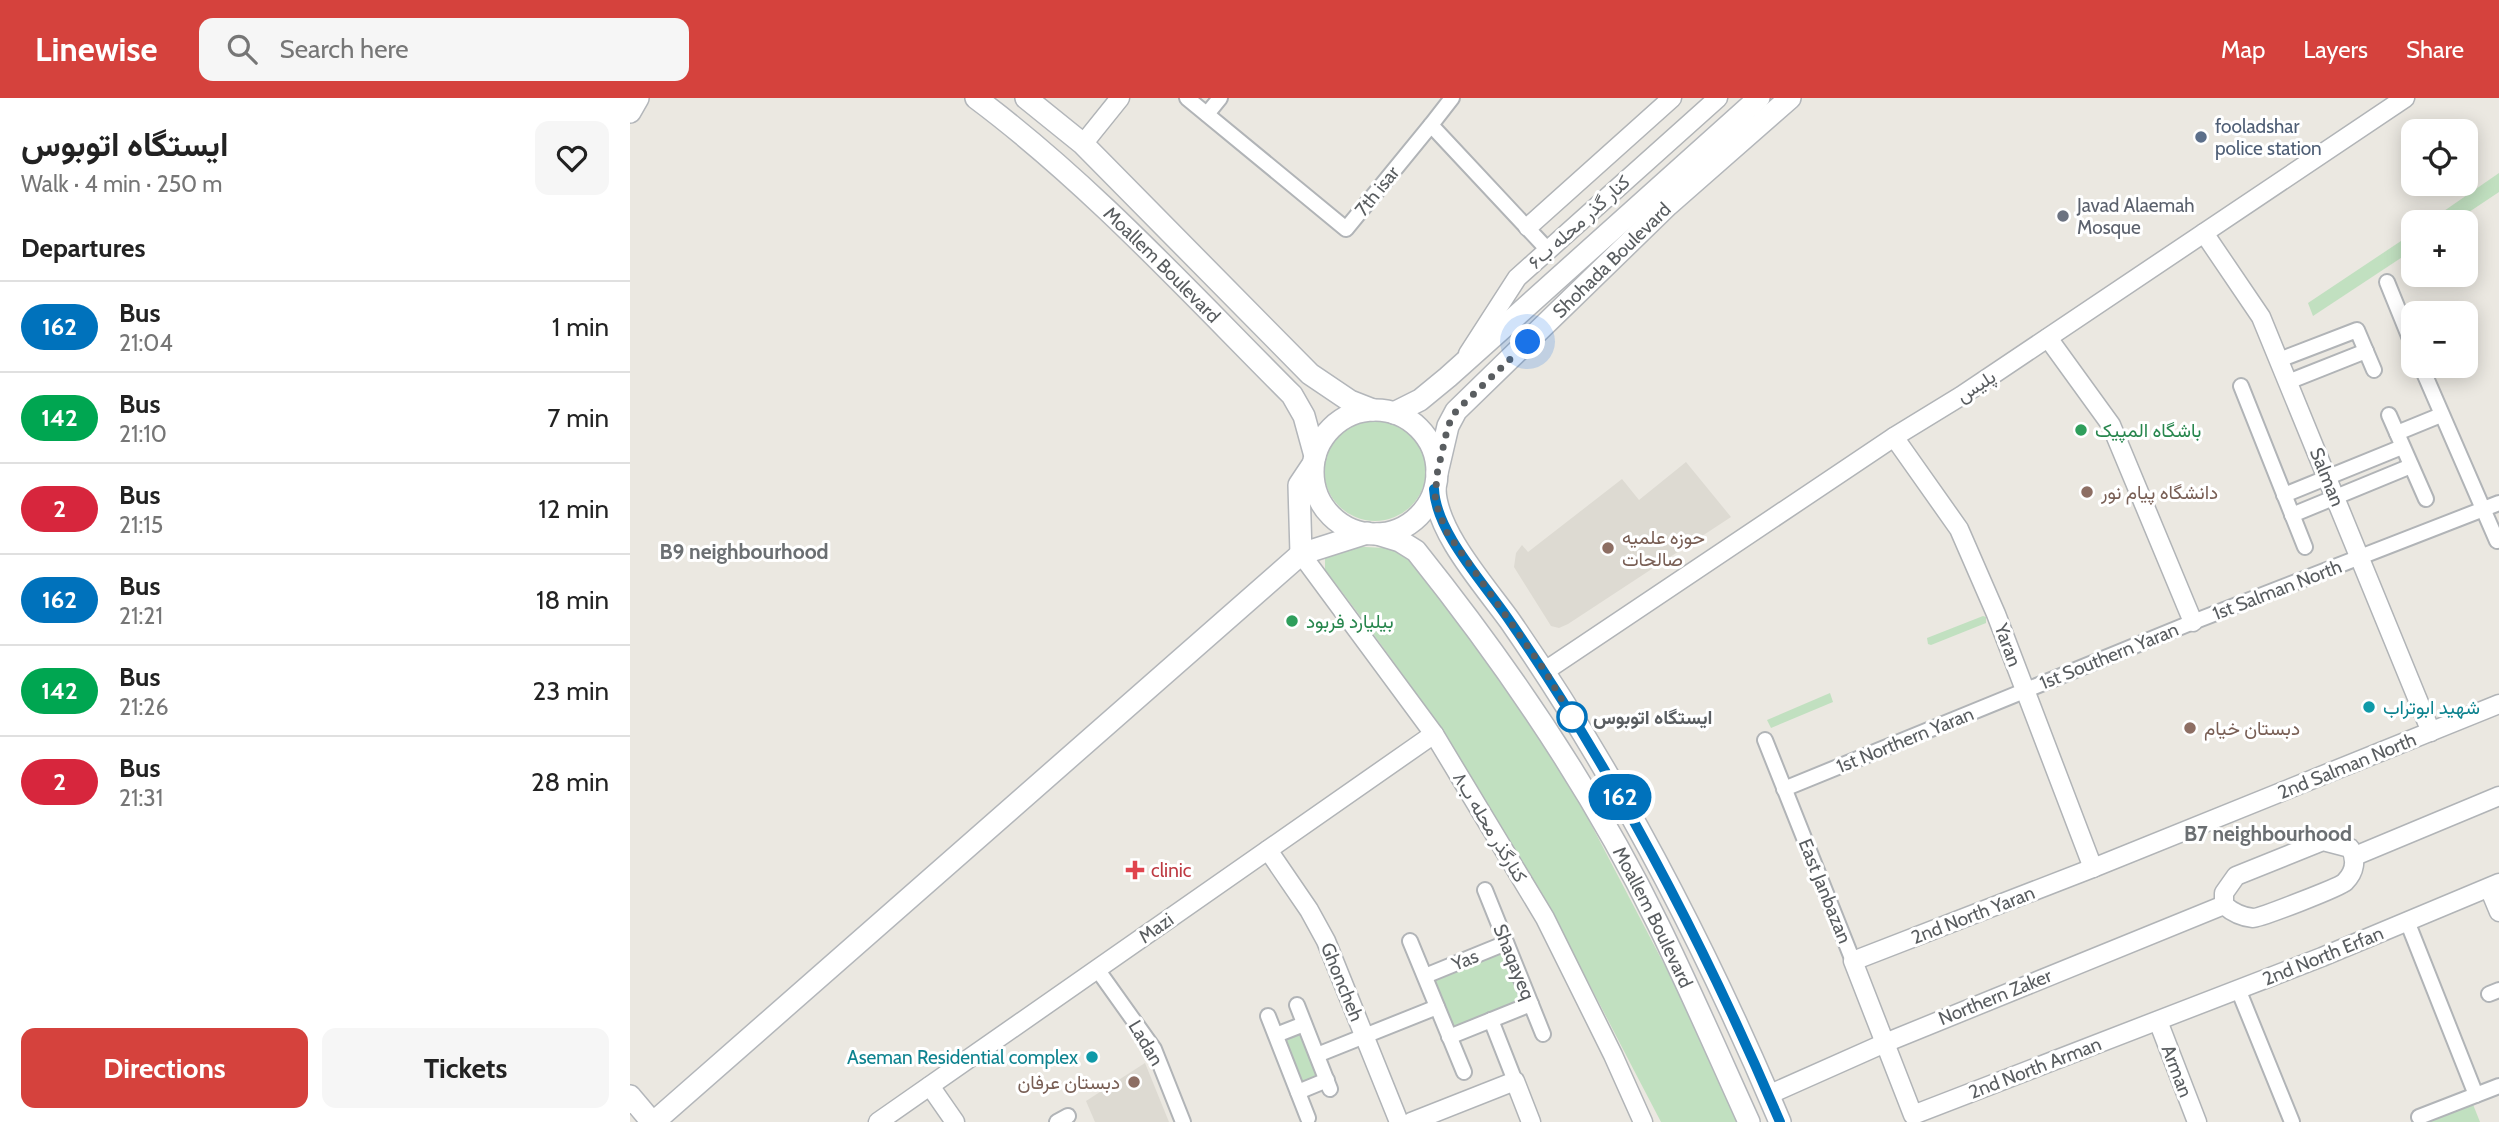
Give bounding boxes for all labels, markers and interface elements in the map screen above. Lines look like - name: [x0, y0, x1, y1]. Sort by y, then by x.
- search box: [199, 18, 689, 81]
- text: Linewise: [35, 29, 157, 69]
- icon: search: [223, 30, 261, 68]
- text: Search here: [279, 33, 409, 65]
- text: Map: [2221, 35, 2265, 64]
- text: Layers: [2303, 35, 2368, 64]
- text: Share: [2406, 35, 2464, 64]
- place label: fooladshar police station: [2215, 115, 2322, 160]
- map controls: [2401, 119, 2478, 378]
- button: locate: [2401, 119, 2478, 196]
- button: heart: [535, 121, 609, 195]
- text: ایستگاه اتوبوس: [21, 124, 229, 164]
- marker: fooladshar police station: [2193, 129, 2209, 145]
- street label: 7th isar: [1350, 161, 1404, 221]
- text: Walk · 4 min · 250 m: [21, 170, 223, 198]
- street label: کنار گذر محله ب۶: [1523, 170, 1635, 274]
- place label: Javad Alaemah Mosque: [2076, 194, 2195, 239]
- street label: Shohada Boulevard: [1548, 197, 1675, 322]
- street label: Moallem Boulevard: [1099, 202, 1225, 327]
- marker: Javad Alaemah Mosque: [2055, 208, 2071, 224]
- button: +: [2401, 210, 2478, 287]
- text: Departures: [21, 232, 145, 264]
- text: Bus: [119, 297, 160, 329]
- button: −: [2401, 301, 2478, 378]
- text: 1 min: [552, 311, 609, 343]
- text: 162: [42, 312, 77, 341]
- your location: [1510, 324, 1545, 359]
- text: 21:04: [119, 329, 173, 357]
- street label: پلیس: [1952, 365, 2001, 409]
- text: Bus: [119, 388, 160, 420]
- text: 7 min: [547, 402, 609, 434]
- text: 142: [41, 403, 78, 432]
- place label: باشگاه المپیک: [2095, 419, 2201, 444]
- text: 21:10: [119, 420, 167, 448]
- marker: باشگاه المپیک: [2073, 422, 2089, 438]
- street label: Salman: [2305, 444, 2349, 510]
- text: Bus: [119, 479, 160, 511]
- place label: دانشگاه پیام نور: [2100, 481, 2218, 506]
- marker: دانشگاه پیام نور: [2079, 484, 2095, 500]
- text: 12 min: [538, 493, 609, 525]
- text: 2: [53, 494, 66, 523]
- text: 21:15: [119, 511, 163, 539]
- place label: حوزه علمیه صالحات: [1622, 526, 1705, 571]
- district label: B9 neighbourhood: [659, 539, 829, 564]
- marker: حوزه علمیه صالحات: [1600, 540, 1616, 556]
- street label: 1st Salman North: [2209, 555, 2345, 625]
- text: Bus: [119, 570, 160, 602]
- text: 18 min: [536, 584, 609, 616]
- text: 162: [42, 585, 77, 614]
- text: 21:21: [119, 602, 163, 630]
- place label: بیلیارد فربود: [1306, 610, 1394, 633]
- marker: بیلیارد فربود: [1284, 613, 1300, 629]
- street label: 1st Southern Yaran: [2036, 618, 2182, 694]
- street label: Yaran: [1989, 619, 2026, 670]
- text: Bus: [119, 661, 160, 693]
- text: 23 min: [533, 675, 609, 707]
- text: 142: [41, 676, 78, 705]
- text: 21:26: [119, 693, 168, 721]
- place label: شهید ابوتراب: [2383, 696, 2480, 719]
- marker: شهید ابوتراب: [2361, 699, 2377, 715]
- marker: ایستگاه اتوبوس: [1557, 702, 1587, 732]
- street label: 1st Northern Yaran: [1833, 702, 1977, 778]
- place label: ایستگاه اتوبوس: [1593, 706, 1712, 730]
- place label: دبستان خیام: [2204, 717, 2300, 741]
- marker: دبستان خیام: [2182, 720, 2198, 736]
- street label: 2nd Salman North: [2275, 728, 2419, 804]
- text: Bus: [119, 752, 160, 784]
- text: 28 min: [531, 766, 609, 798]
- text: 2: [53, 767, 66, 796]
- street label: کنارگذر محله ب۸: [1448, 768, 1532, 886]
- line badge: 162: [1580, 774, 1660, 820]
- text: 162: [1602, 782, 1638, 811]
- text: 21:31: [119, 784, 163, 812]
- district label: B7 neighbourhood: [2184, 821, 2352, 846]
- street label: East Janbazan: [1794, 835, 1856, 947]
- street label: Moallem Boulevard: [1608, 842, 1698, 991]
- place label: clinic: [1151, 859, 1192, 882]
- marker: clinic: [1125, 860, 1145, 880]
- street label: 2nd North Yaran: [1908, 881, 2038, 949]
- street label: Mazi: [1134, 908, 1178, 948]
- street label: Shaqayeq: [1488, 921, 1540, 1003]
- street label: 2nd North Erfan: [2259, 921, 2387, 991]
- street label: Ghoncheh: [1316, 939, 1368, 1025]
- street label: Yas: [1447, 944, 1482, 976]
- street label: Northern Zaker: [1935, 964, 2055, 1030]
- street label: Ladan: [1124, 1016, 1168, 1070]
- button: Directions: [21, 1028, 308, 1108]
- button: Tickets: [322, 1028, 609, 1108]
- street label: 2nd North Arman: [1965, 1032, 2105, 1104]
- street label: Arman: [2157, 1042, 2197, 1100]
- place label: Aseman Residential complex: [847, 1046, 1078, 1069]
- marker: Aseman Residential complex: [1084, 1049, 1100, 1065]
- place label: دبستان عرفان: [1017, 1071, 1120, 1094]
- marker: دبستان عرفان: [1126, 1074, 1142, 1090]

